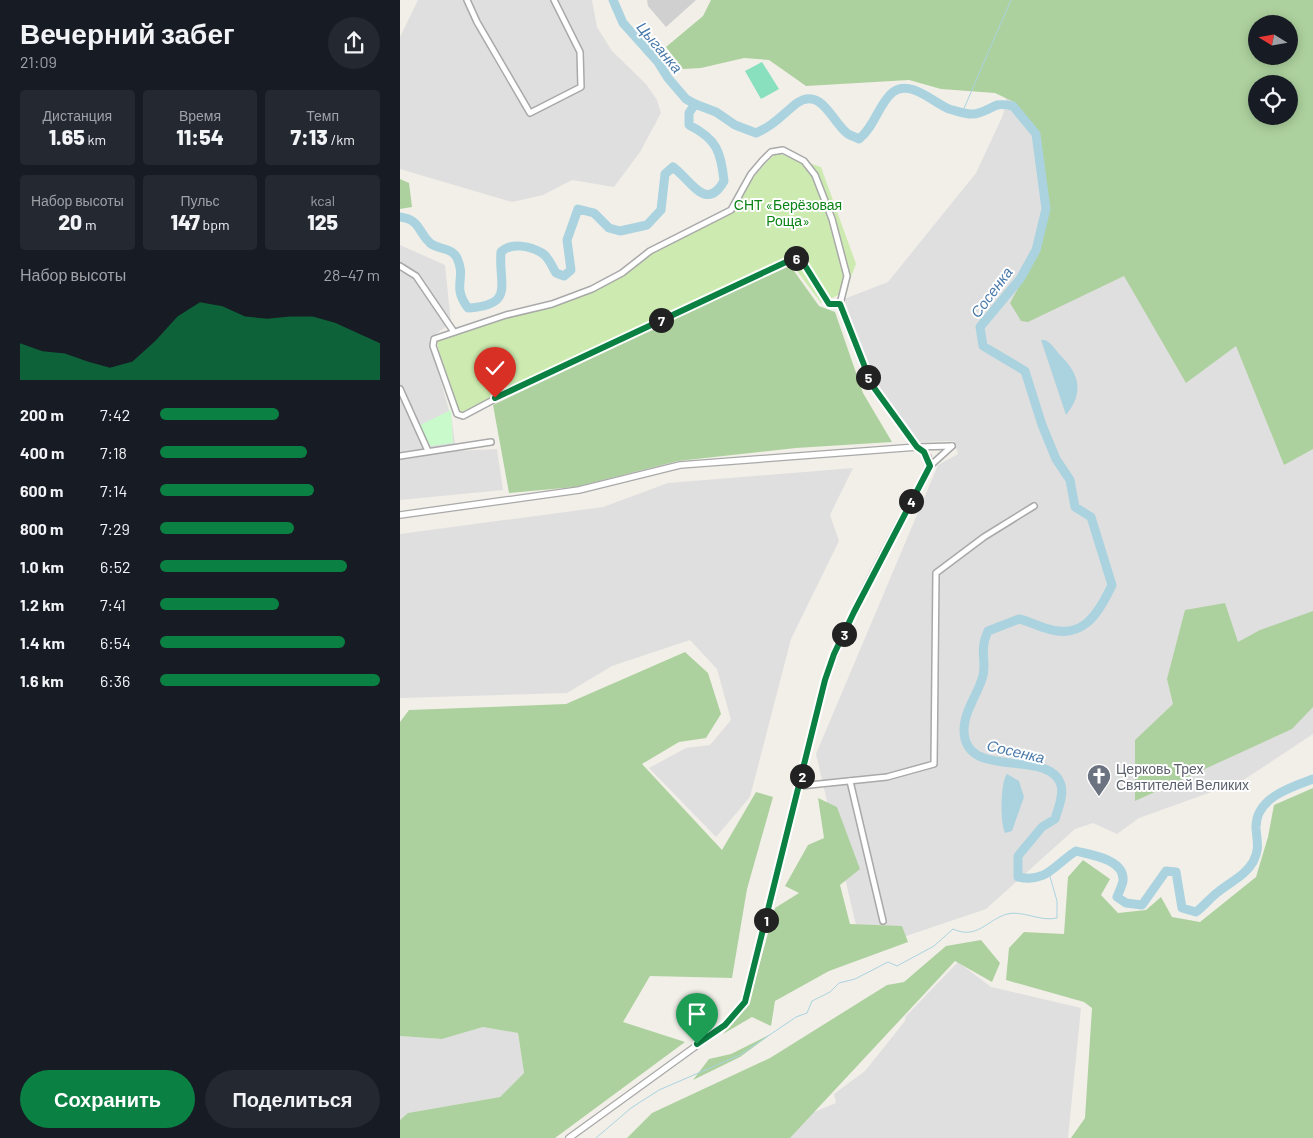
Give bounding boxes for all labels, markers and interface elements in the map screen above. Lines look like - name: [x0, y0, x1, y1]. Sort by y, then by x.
- north arrow: [1248, 15, 1298, 65]
- map controls: [1248, 15, 1298, 125]
- text: Вечерний забег: [20, 16, 235, 50]
- button: share: [328, 17, 380, 69]
- water label: Цыганка: [633, 18, 687, 76]
- text: 21:09: [20, 52, 57, 71]
- button: locate: [1248, 75, 1298, 125]
- text: Дистанция: [43, 107, 112, 124]
- text: Время: [179, 107, 221, 124]
- text: Темп: [306, 107, 339, 124]
- text: 1.65: [49, 124, 85, 149]
- text: 11:54: [176, 124, 224, 149]
- text: 7:13: [290, 124, 328, 149]
- text: km: [85, 131, 106, 148]
- text: /km: [328, 131, 355, 148]
- text: Набор высоты: [31, 192, 124, 209]
- text: Пульс: [180, 192, 220, 209]
- text: kcal: [310, 192, 335, 209]
- park label: СНТ «Берёзовая Роща»: [734, 196, 842, 229]
- text: 20: [58, 209, 82, 234]
- text: 147: [170, 209, 200, 234]
- text: 125: [307, 209, 338, 234]
- text: m: [82, 216, 96, 233]
- text: bpm: [200, 216, 230, 233]
- pin: 6: [784, 246, 808, 270]
- text: 6: [793, 250, 800, 267]
- water label: Сосенка: [966, 263, 1016, 321]
- text: Набор высоты: [20, 265, 126, 284]
- text: 28–47 m: [324, 265, 380, 284]
- pin: 7: [648, 308, 674, 332]
- text: 7: [658, 312, 665, 329]
- pin: [474, 347, 516, 398]
- icon: check: [481, 354, 509, 382]
- pin: 5: [856, 364, 880, 390]
- text: 5: [865, 369, 872, 386]
- text: 200 m: [20, 405, 64, 424]
- text: 7:42: [100, 405, 130, 424]
- text: 400 m: [20, 443, 64, 462]
- text: 7:18: [100, 443, 127, 462]
- text: 600 m: [20, 481, 63, 500]
- text: 7:14: [100, 481, 127, 500]
- pin: 4: [898, 488, 924, 514]
- text: 4: [907, 493, 916, 510]
- text: 800 m: [20, 519, 63, 538]
- text: 7:29: [100, 519, 130, 538]
- text: 1.0 km: [20, 557, 64, 576]
- text: 6:52: [100, 557, 130, 576]
- text: 1.2 km: [20, 595, 64, 614]
- text: 7:41: [100, 595, 126, 614]
- pin: 3: [832, 622, 856, 646]
- text: 3: [841, 626, 848, 643]
- text: 1.4 km: [20, 633, 65, 652]
- text: 6:54: [100, 633, 131, 652]
- text: 1.6 km: [20, 671, 64, 690]
- text: 6:36: [100, 671, 130, 690]
- water label: Сосенка: [985, 736, 1047, 766]
- place label: Церковь Трех Святителей Великих: [1116, 760, 1249, 793]
- church icon: Церковь Трех Святителей Великих: [1086, 763, 1112, 797]
- pin: 2: [790, 764, 814, 788]
- text: 2: [799, 768, 806, 785]
- pin: 1: [754, 908, 778, 932]
- text: 1: [764, 912, 769, 929]
- pin: [676, 993, 718, 1044]
- icon: arrive: [683, 1000, 711, 1028]
- button: Сохранить: [20, 1070, 195, 1128]
- button: Поделиться: [205, 1070, 380, 1128]

